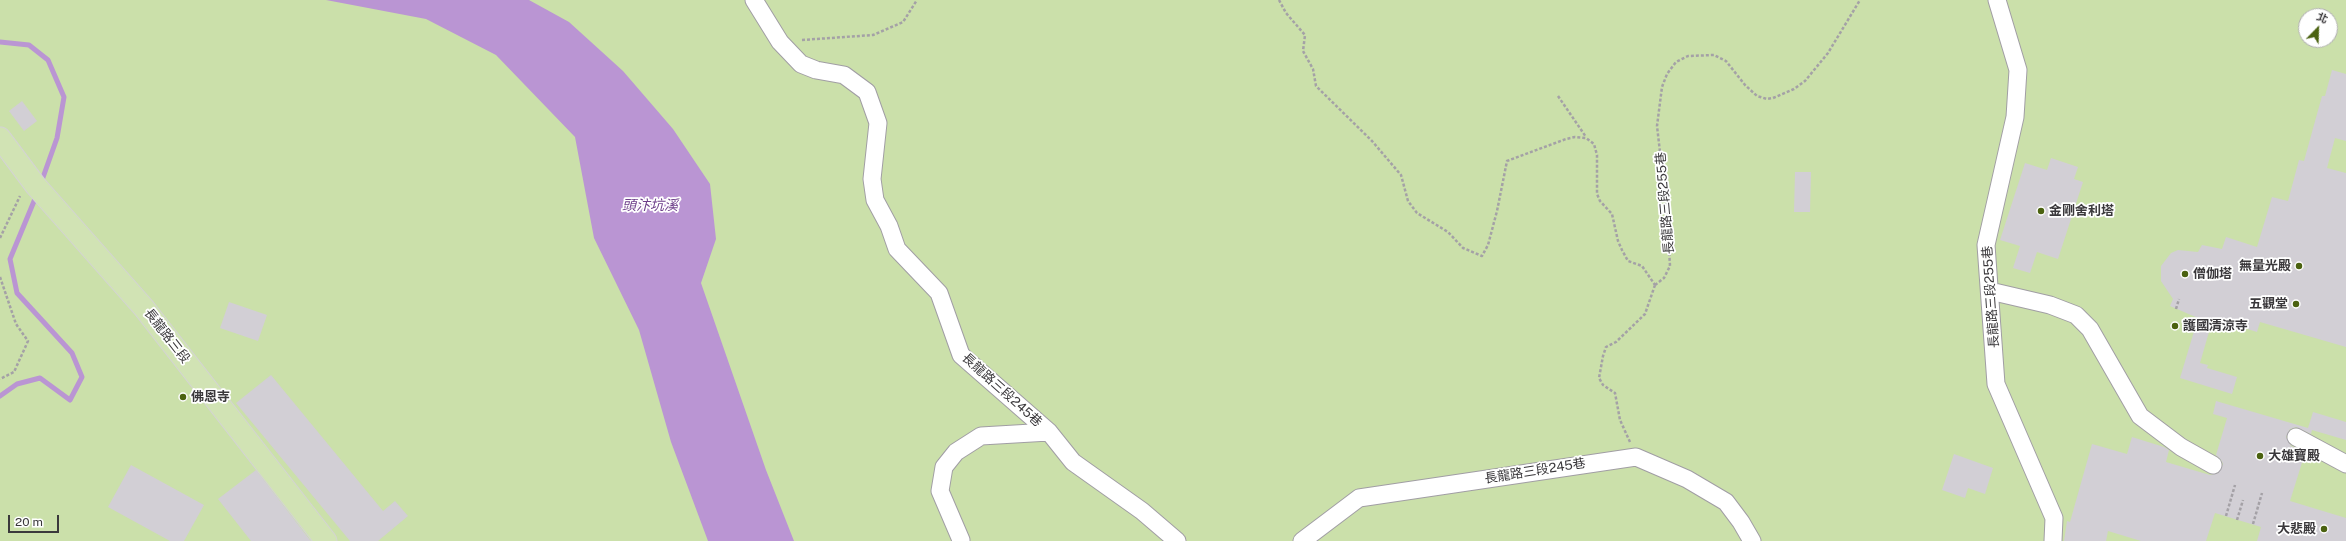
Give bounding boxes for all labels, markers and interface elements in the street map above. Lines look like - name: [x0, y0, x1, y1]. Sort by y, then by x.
- north arrow: [2298, 8, 2338, 48]
- text: 北: [2315, 10, 2330, 26]
- street label: 長龍路三段255巷: [1653, 151, 1677, 255]
- water label: 頭汴坑溪: [622, 198, 678, 214]
- place label: 金剛舍利塔: [2049, 203, 2114, 219]
- marker: 金剛舍利塔: [2036, 206, 2046, 216]
- street label: 長龍路三段255巷: [1980, 245, 2002, 349]
- place label: 無量光殿: [2239, 258, 2291, 274]
- marker: 無量光殿: [2294, 261, 2304, 271]
- place label: 僧伽塔: [2193, 266, 2232, 282]
- marker: 僧伽塔: [2180, 269, 2190, 279]
- place label: 五觀堂: [2249, 296, 2288, 312]
- marker: 五觀堂: [2291, 299, 2301, 309]
- street label: 長龍路三段: [141, 306, 193, 366]
- place label: 護國清涼寺: [2183, 318, 2248, 334]
- marker: 護國清涼寺: [2170, 321, 2180, 331]
- street label: 長龍路三段245巷: [959, 350, 1045, 430]
- place label: 佛恩寺: [191, 389, 230, 405]
- marker: 佛恩寺: [178, 392, 188, 402]
- place label: 大雄寶殿: [2268, 448, 2320, 464]
- marker: 大雄寶殿: [2255, 451, 2265, 461]
- street label: 長龍路三段245巷: [1483, 455, 1587, 487]
- scale bar: [10, 507, 61, 533]
- text: 20 m: [15, 515, 43, 529]
- place label: 大悲殿: [2277, 521, 2316, 537]
- marker: 大悲殿: [2319, 524, 2329, 534]

